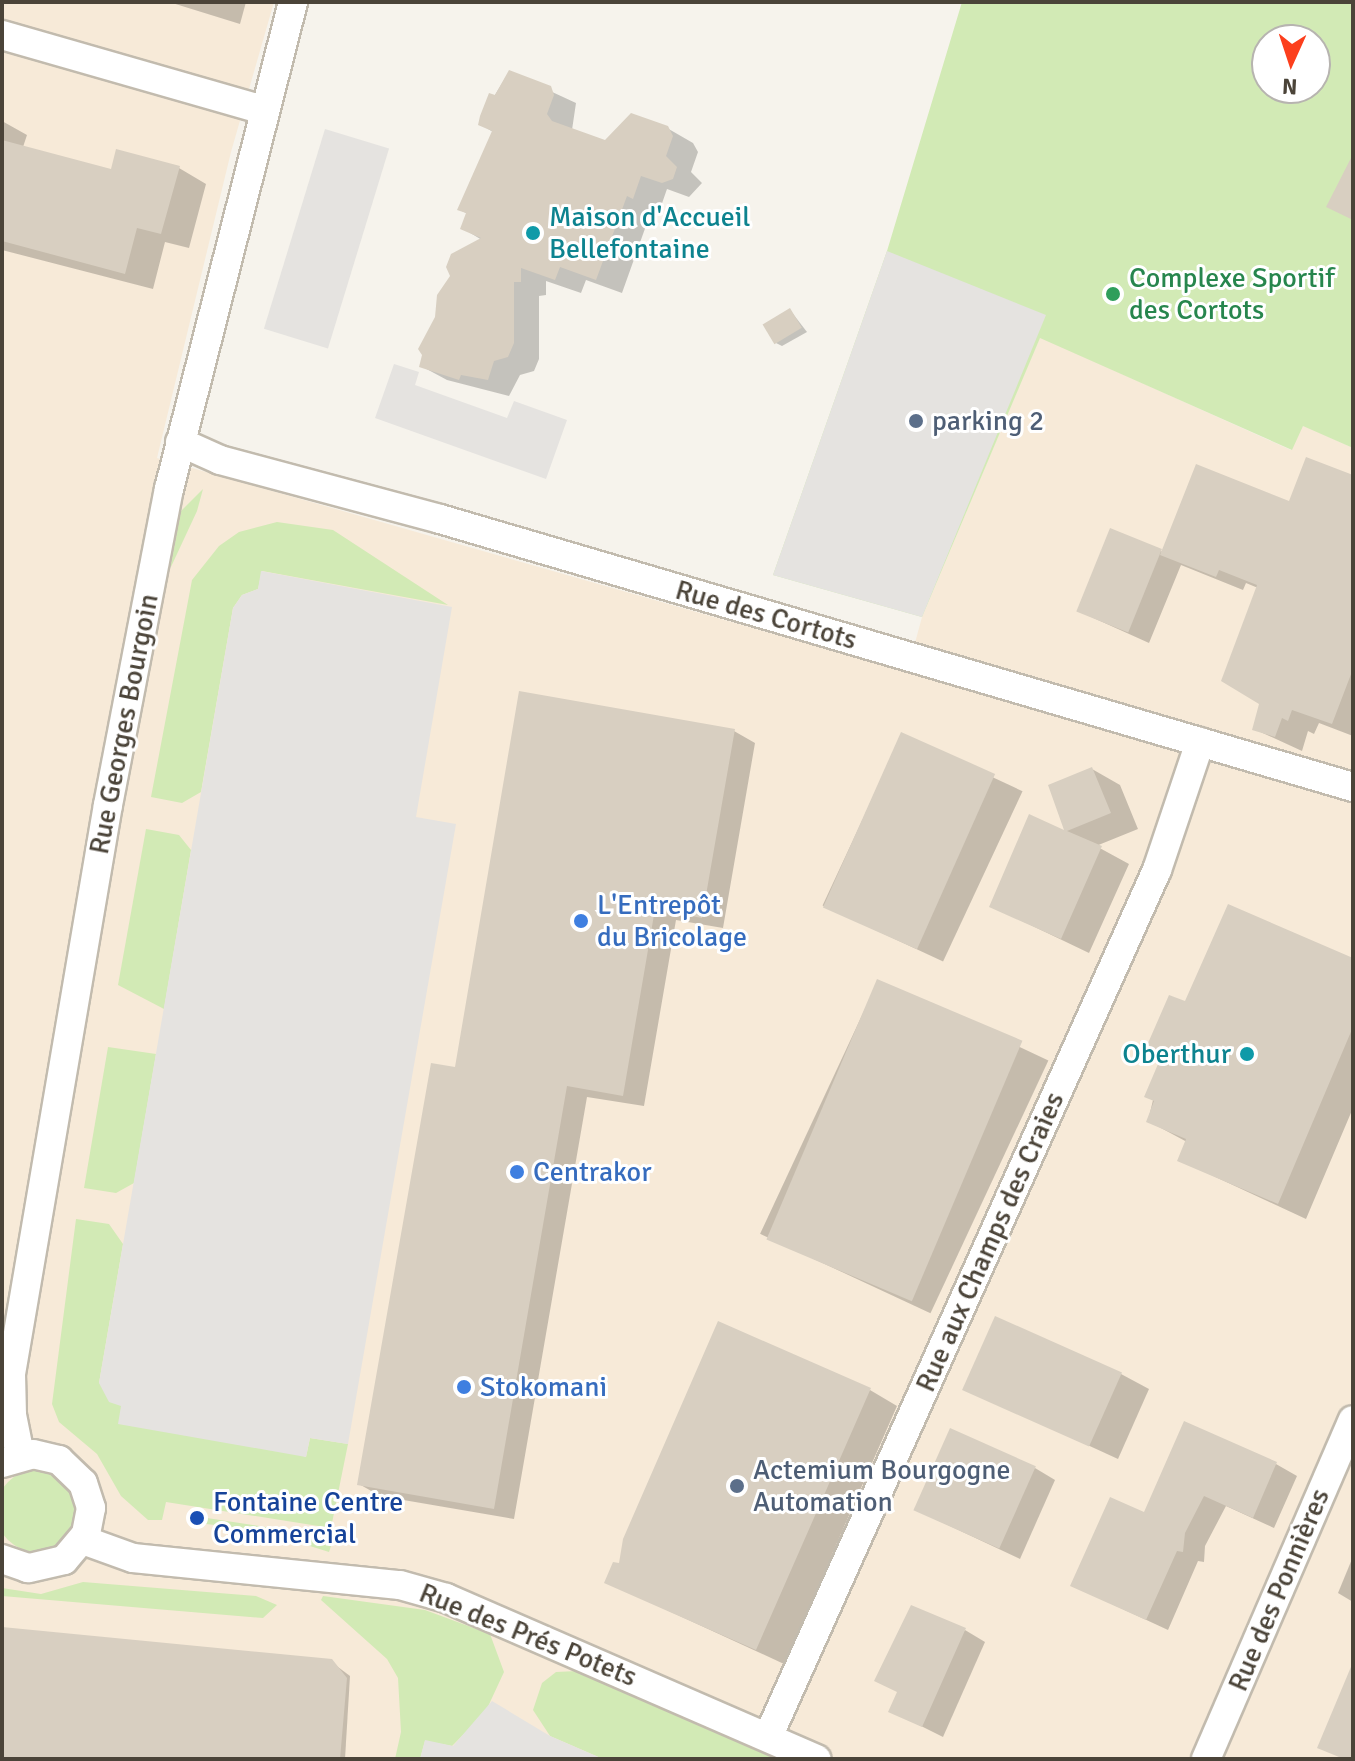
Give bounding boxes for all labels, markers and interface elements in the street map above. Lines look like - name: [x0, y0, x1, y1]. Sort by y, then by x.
- north arrow: [1251, 24, 1331, 104]
- text: N: [1281, 73, 1298, 100]
- place label: Maison d'Accueil Bellefontaine: [549, 200, 750, 266]
- marker: Maison d'Accueil Bellefontaine: [524, 224, 542, 242]
- place label: Complexe Sportif des Cortots: [1129, 261, 1335, 327]
- marker: Complexe Sportif des Cortots: [1104, 285, 1122, 303]
- place label: parking 2: [932, 404, 1044, 438]
- marker: parking 2: [907, 412, 925, 430]
- street label: Rue des Cortots: [672, 573, 860, 657]
- street label: Rue Georges Bourgoin: [82, 591, 166, 857]
- place label: L'Entrepôt du Bricolage: [597, 888, 747, 954]
- marker: L'Entrepôt du Bricolage: [572, 912, 590, 930]
- place label: Oberthur: [1122, 1037, 1231, 1071]
- marker: Oberthur: [1238, 1045, 1256, 1063]
- street label: Rue aux Champs des Craies: [909, 1087, 1071, 1397]
- place label: Centrakor: [533, 1155, 651, 1189]
- marker: Centrakor: [508, 1163, 526, 1181]
- place label: Stokomani: [480, 1370, 607, 1404]
- marker: Stokomani: [455, 1378, 473, 1396]
- place label: Actemium Bourgogne Automation: [753, 1453, 1011, 1519]
- marker: Actemium Bourgogne Automation: [728, 1477, 746, 1495]
- street label: Rue des Ponnières: [1221, 1484, 1337, 1696]
- place label: Fontaine Centre Commercial: [213, 1485, 403, 1551]
- marker: Fontaine Centre Commercial: [188, 1509, 206, 1527]
- street label: Rue des Prés Potets: [414, 1576, 642, 1694]

